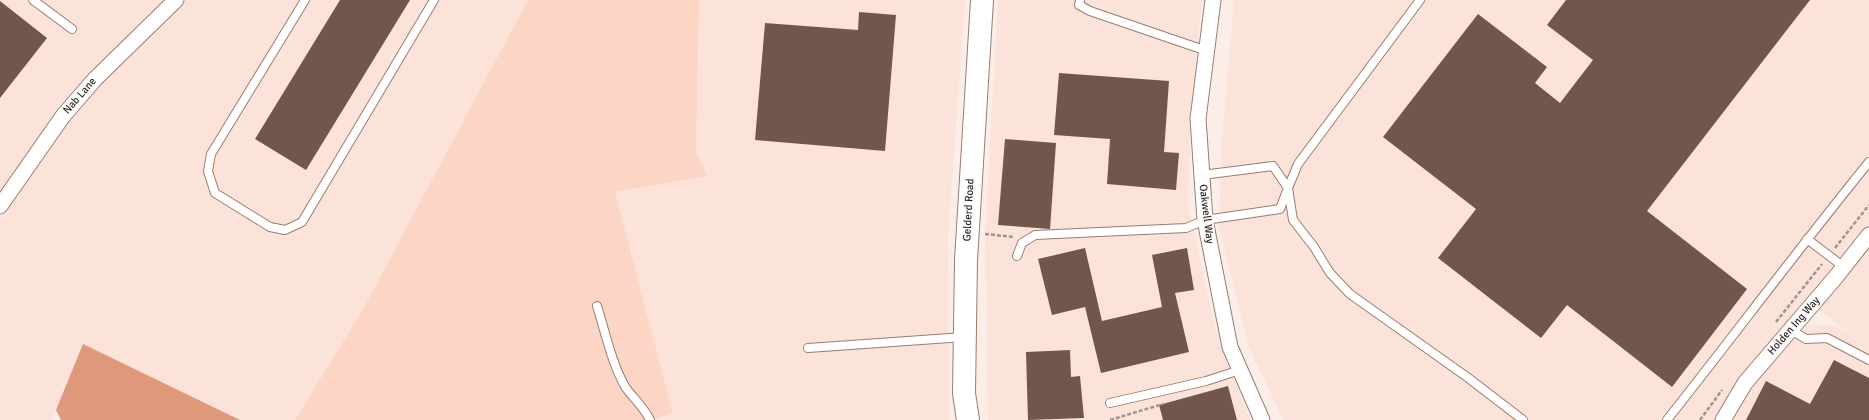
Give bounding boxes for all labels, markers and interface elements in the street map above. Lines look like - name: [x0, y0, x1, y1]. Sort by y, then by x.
- street label: Nab Lane: [61, 75, 99, 117]
- street label: Gelderd Road: [961, 178, 977, 242]
- street label: Oakwell Way: [1196, 184, 1216, 244]
- street label: Holden Ing Way: [1765, 294, 1823, 358]

